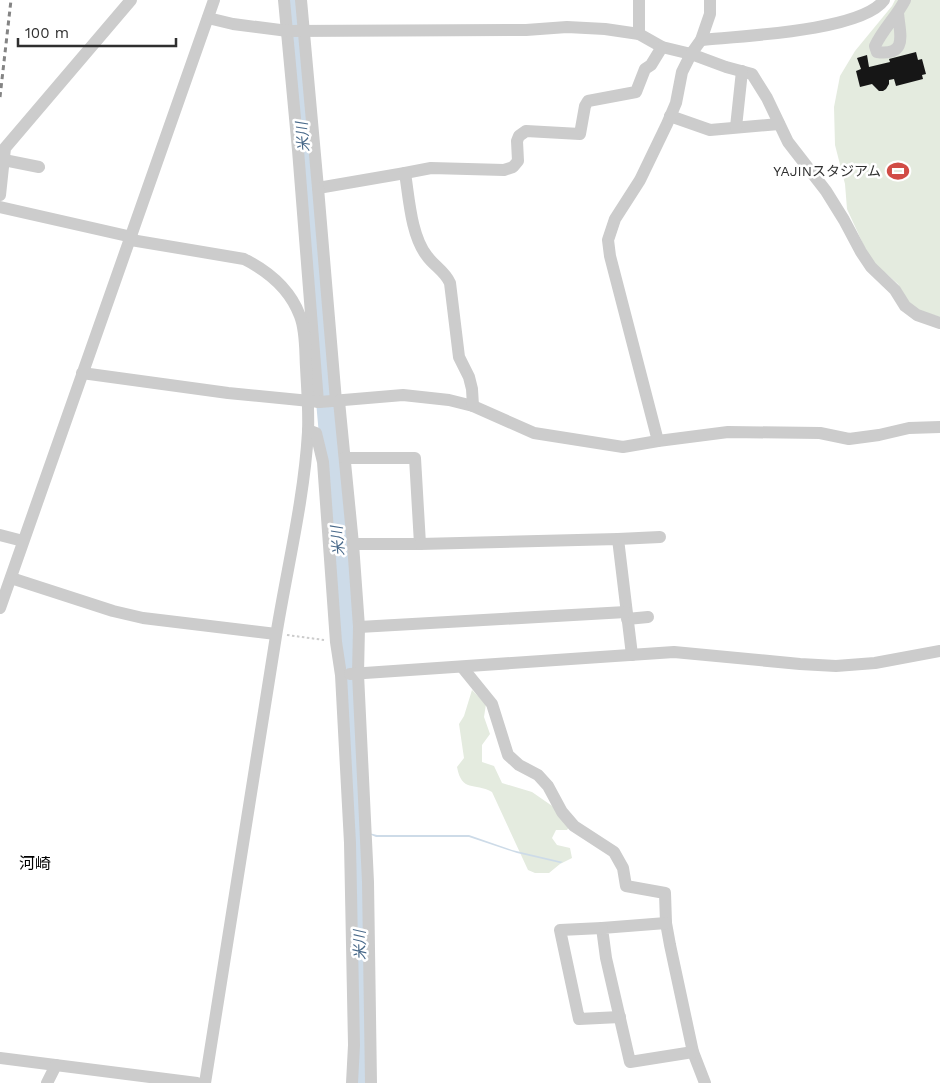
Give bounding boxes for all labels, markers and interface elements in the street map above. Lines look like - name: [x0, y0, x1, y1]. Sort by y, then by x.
- scale bar: [18, 15, 175, 47]
- text: 100 m: [25, 24, 69, 42]
- water label: 米川: [293, 119, 313, 153]
- sports icon: YAJINスタジアム: [885, 158, 911, 184]
- place label: YAJINスタジアム: [773, 163, 881, 179]
- water label: 米川: [328, 523, 348, 557]
- district label: 河崎: [19, 854, 51, 873]
- water label: 米川: [351, 928, 369, 960]

